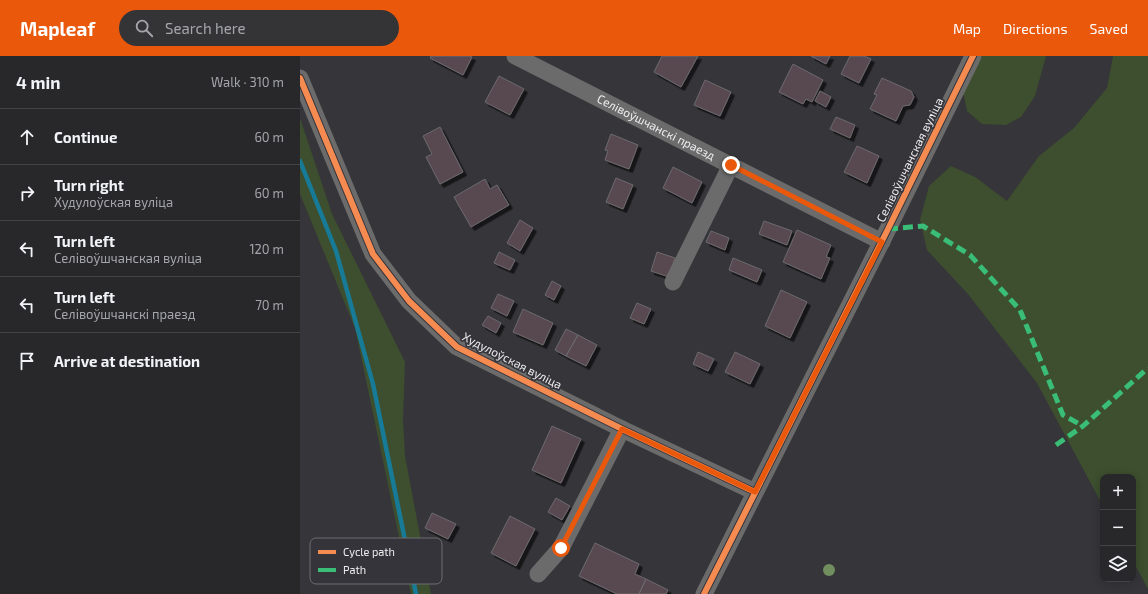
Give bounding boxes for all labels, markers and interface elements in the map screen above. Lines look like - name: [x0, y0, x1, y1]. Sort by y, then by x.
- search box: [119, 10, 399, 46]
- text: Mapleaf: [20, 17, 95, 40]
- icon: search: [133, 17, 155, 39]
- text: Search here: [165, 19, 246, 37]
- text: Map: [953, 20, 981, 37]
- text: Directions: [1003, 20, 1068, 37]
- text: Saved: [1090, 20, 1128, 37]
- text: 4 min: [16, 72, 60, 92]
- text: Walk · 310 m: [211, 74, 284, 90]
- street label: Селівоўшчанскі праезд: [595, 91, 718, 162]
- street label: Селівоўшчанская вуліца: [873, 95, 946, 224]
- icon: ahead: [16, 126, 38, 148]
- text: Continue: [54, 128, 117, 146]
- text: 60 m: [254, 129, 284, 145]
- route end: [722, 156, 740, 174]
- text: Turn right: [54, 176, 124, 194]
- icon: right: [16, 182, 38, 204]
- text: 60 m: [254, 185, 284, 201]
- text: Худулоўская вуліца: [54, 194, 173, 210]
- text: Turn left: [54, 232, 115, 250]
- icon: left: [16, 238, 38, 260]
- text: 120 m: [249, 241, 284, 257]
- text: Селівоўшчанская вуліца: [54, 250, 202, 266]
- text: Turn left: [54, 288, 115, 306]
- icon: left: [16, 294, 38, 316]
- text: 70 m: [255, 297, 284, 313]
- text: Селівоўшчанскі праезд: [54, 306, 195, 322]
- street label: Худулоўская вуліца: [460, 329, 565, 392]
- icon: arrive: [16, 350, 38, 372]
- text: Arrive at destination: [54, 352, 200, 370]
- map controls: [1100, 474, 1136, 582]
- button: +: [1100, 474, 1136, 510]
- button: −: [1100, 510, 1136, 546]
- legend: [310, 538, 442, 584]
- route start: [552, 539, 570, 557]
- text: Cycle path: [343, 545, 395, 558]
- button: layers: [1100, 546, 1136, 582]
- text: Path: [343, 563, 366, 576]

